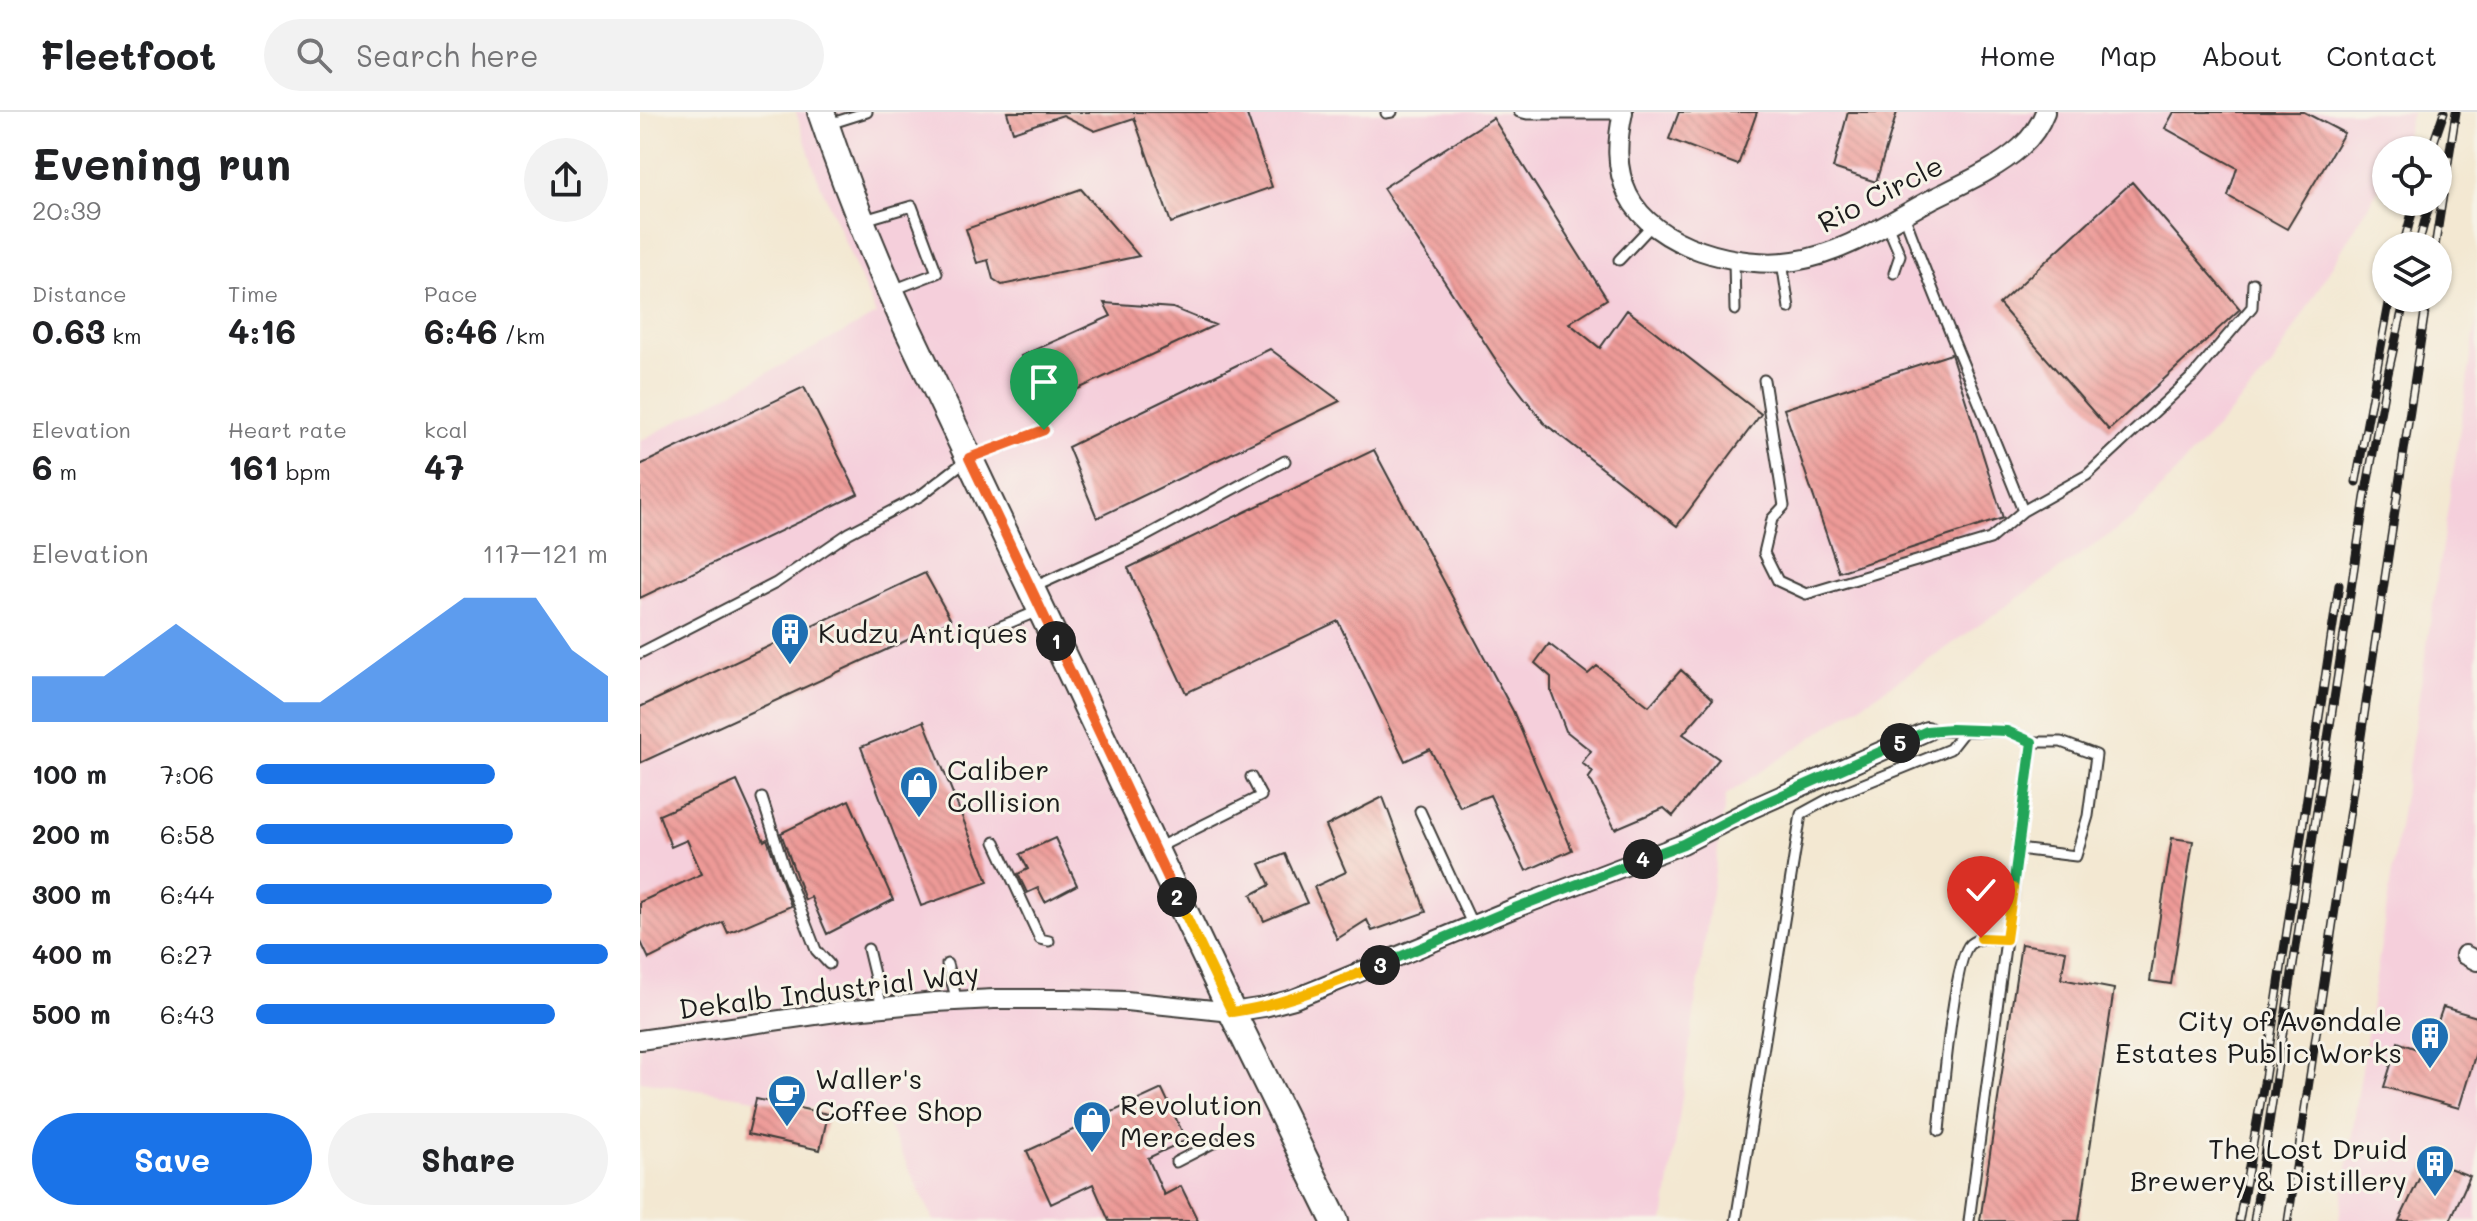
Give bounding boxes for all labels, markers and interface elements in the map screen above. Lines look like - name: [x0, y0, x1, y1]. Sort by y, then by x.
- search box: [264, 19, 824, 91]
- text: Fleetfoot: [40, 30, 216, 80]
- icon: search: [292, 33, 336, 77]
- text: Search here: [356, 35, 539, 75]
- text: Home: [1980, 37, 2056, 73]
- text: Map: [2100, 37, 2157, 73]
- text: About: [2201, 37, 2282, 73]
- text: Contact: [2326, 37, 2437, 73]
- text: Evening run: [32, 134, 291, 191]
- map controls: [2372, 136, 2452, 312]
- button: locate: [2372, 136, 2452, 216]
- button: share: [524, 138, 608, 222]
- street label: Rio Circle: [1811, 146, 1949, 240]
- text: 20:39: [32, 193, 101, 227]
- button: layers: [2372, 232, 2452, 312]
- text: Distance: [32, 279, 127, 308]
- text: Time: [228, 279, 278, 308]
- text: Pace: [424, 279, 478, 308]
- text: 0.63: [32, 308, 105, 353]
- text: 4:16: [228, 308, 296, 353]
- text: 6:46: [424, 308, 497, 353]
- text: km: [105, 321, 142, 350]
- text: /km: [497, 321, 545, 350]
- pin: [1010, 348, 1078, 430]
- icon: arrive: [1022, 360, 1066, 404]
- text: Elevation: [32, 415, 131, 444]
- text: Heart rate: [228, 415, 347, 444]
- text: kcal: [424, 415, 468, 444]
- text: 6: [32, 444, 53, 489]
- text: 161: [228, 444, 279, 489]
- text: 47: [424, 444, 465, 489]
- text: m: [53, 457, 77, 486]
- text: bpm: [279, 457, 331, 486]
- text: Elevation: [32, 536, 149, 570]
- text: 117–121 m: [482, 536, 608, 570]
- building icon: Kudzu Antiques: [769, 611, 811, 666]
- place label: Kudzu Antiques: [818, 614, 1028, 650]
- pin: 1: [1036, 621, 1076, 661]
- text: 1: [1051, 626, 1061, 655]
- pin: 5: [1880, 723, 1920, 763]
- text: 5: [1894, 728, 1906, 757]
- place label: Caliber Collision: [947, 751, 1061, 819]
- text: 100 m: [32, 757, 107, 791]
- text: 7:06: [160, 757, 214, 791]
- shop icon: Caliber Collision: [898, 764, 940, 819]
- text: 200 m: [32, 817, 110, 851]
- text: 6:58: [160, 817, 215, 851]
- pin: 4: [1623, 839, 1663, 879]
- text: 4: [1636, 844, 1650, 873]
- pin: [1947, 856, 2015, 938]
- icon: check: [1959, 868, 2003, 912]
- text: 300 m: [32, 877, 111, 911]
- text: 6:44: [160, 877, 214, 911]
- pin: 2: [1157, 877, 1197, 917]
- text: 2: [1171, 882, 1183, 911]
- text: 400 m: [32, 937, 112, 971]
- text: 6:27: [160, 937, 213, 971]
- pin: 3: [1360, 945, 1400, 985]
- text: 3: [1373, 950, 1387, 979]
- street label: Dekalb Industrial Way: [677, 954, 981, 1026]
- text: 500 m: [32, 997, 111, 1031]
- text: 6:43: [160, 997, 214, 1031]
- place label: City of Avondale Estates Public Works: [2115, 1002, 2402, 1070]
- building icon: City of Avondale Estates Public Works: [2409, 1015, 2451, 1070]
- place label: Waller's Coffee Shop: [815, 1060, 982, 1128]
- cafe icon: Waller's Coffee Shop: [766, 1073, 808, 1128]
- place label: Revolution Mercedes: [1120, 1086, 1262, 1154]
- shop icon: Revolution Mercedes: [1071, 1099, 1113, 1154]
- button: Save: [32, 1113, 312, 1205]
- button: Share: [328, 1113, 608, 1205]
- place label: The Lost Druid Brewery & Distillery: [2130, 1130, 2407, 1198]
- building icon: The Lost Druid Brewery & Distillery: [2414, 1143, 2456, 1198]

